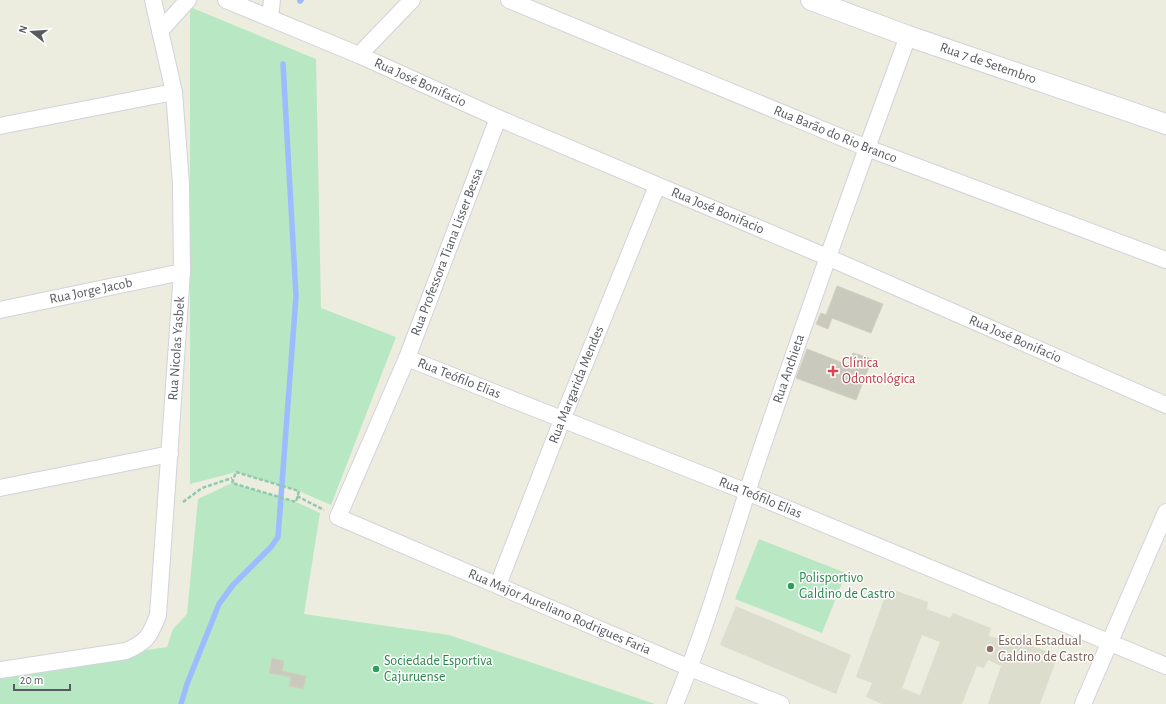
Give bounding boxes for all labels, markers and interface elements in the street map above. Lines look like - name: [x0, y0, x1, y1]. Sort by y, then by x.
- north arrow: [12, 12, 52, 52]
- text: N: [17, 24, 29, 34]
- street label: Rua 7 de Setembro: [938, 40, 1038, 86]
- street label: Rua José Bonifacio: [372, 56, 468, 110]
- street label: Rua Barão do Rio Branco: [772, 103, 899, 166]
- street label: Rua Professora Tiana Lisser Bessa: [409, 166, 486, 338]
- street label: Rua José Bonifacio: [669, 185, 766, 237]
- street label: Rua Jorge Jacob: [48, 276, 134, 306]
- street label: Rua Nicolas Yasbek: [166, 295, 187, 401]
- street label: Rua José Bonifacio: [967, 313, 1064, 365]
- street label: Rua Margarida Mendes: [547, 324, 606, 446]
- street label: Rua Anchieta: [771, 332, 807, 405]
- street label: Rua Teófilo Elias: [416, 356, 503, 401]
- place label: Clínica Odontológica: [842, 356, 916, 386]
- marker: Clínica Odontológica: [827, 365, 839, 377]
- street label: Rua Teófilo Elias: [717, 475, 804, 521]
- street label: Rua Major Aureliano Rodrigues Faria: [466, 567, 653, 658]
- place label: Polisportivo Galdino de Castro: [799, 571, 895, 601]
- marker: Polisportivo Galdino de Castro: [786, 581, 796, 591]
- place label: Escola Estadual Galdino de Castro: [998, 634, 1094, 664]
- marker: Escola Estadual Galdino de Castro: [985, 644, 995, 654]
- place label: Sociedade Esportiva Cajuruense: [384, 654, 493, 684]
- marker: Sociedade Esportiva Cajuruense: [371, 664, 381, 674]
- scale bar: [14, 666, 70, 692]
- text: 20 m: [20, 674, 43, 686]

